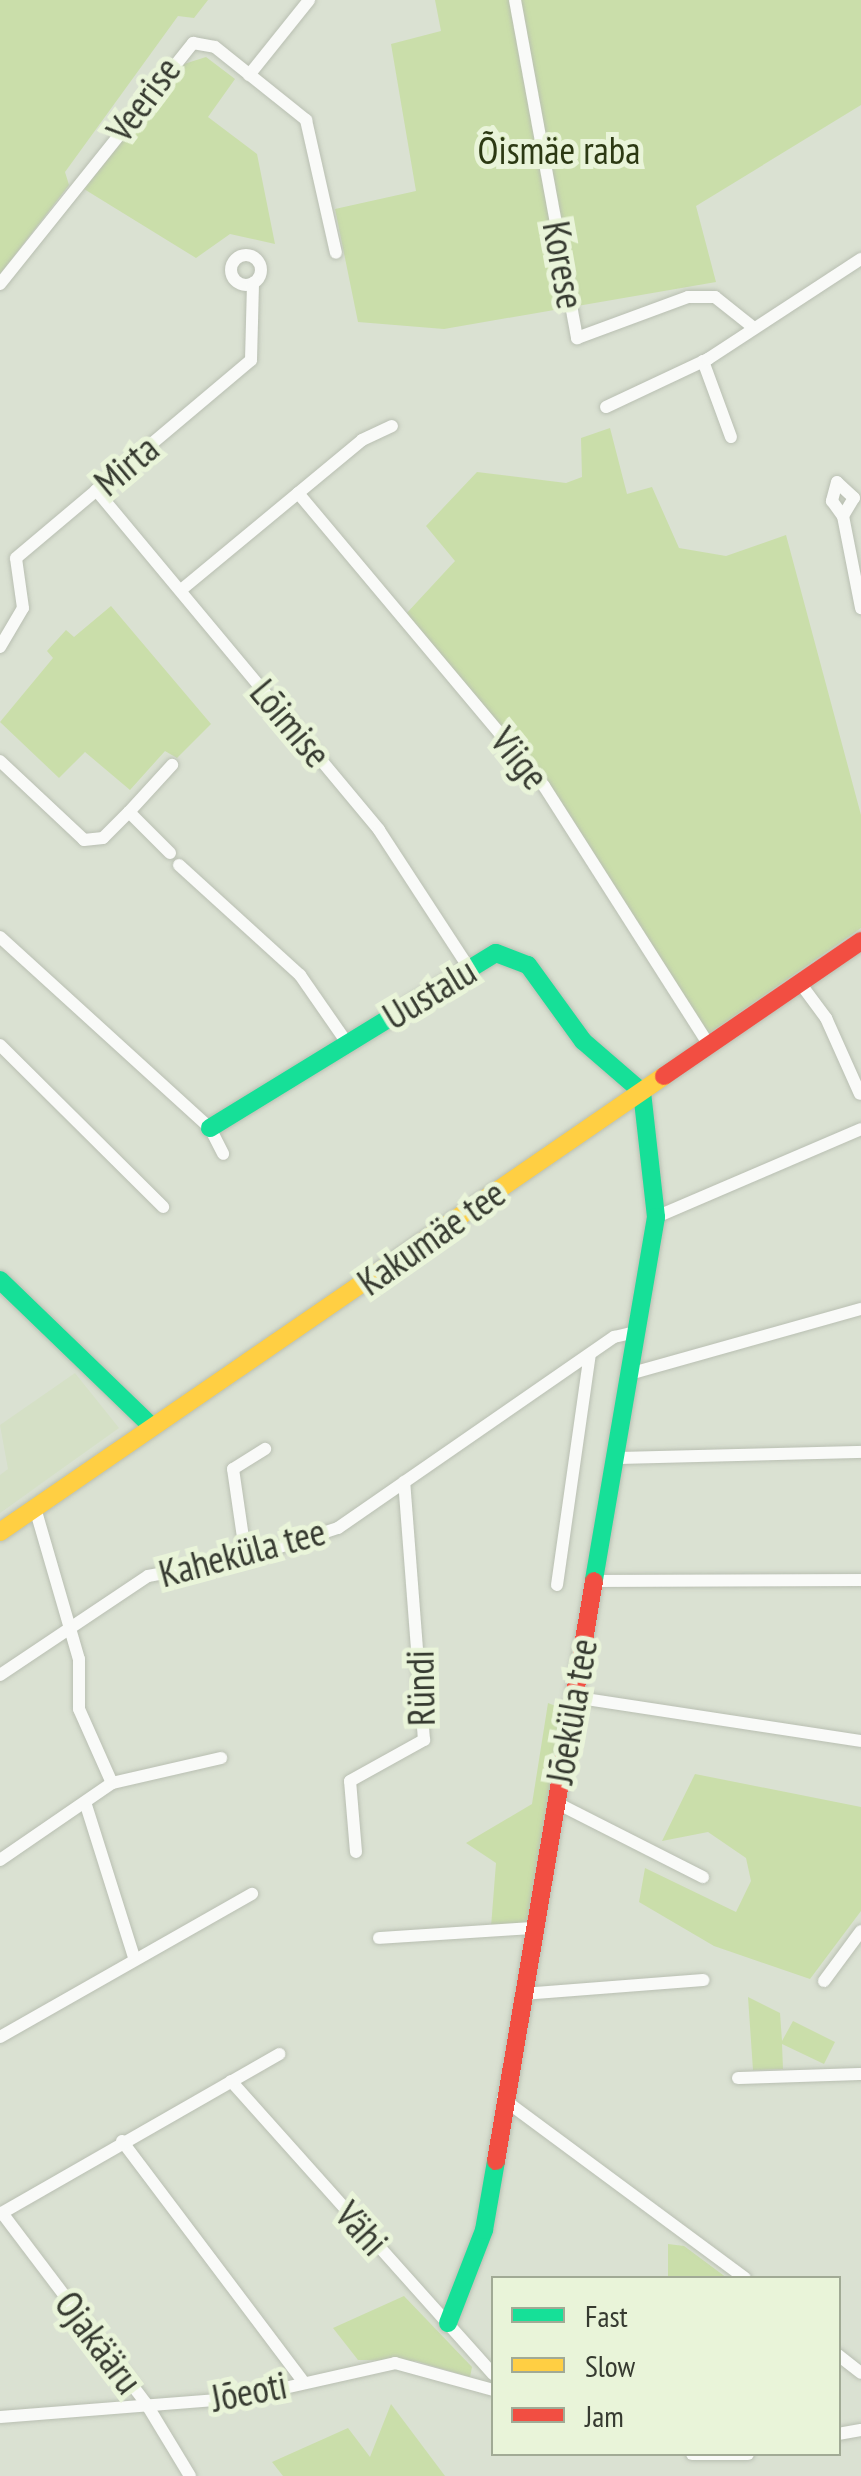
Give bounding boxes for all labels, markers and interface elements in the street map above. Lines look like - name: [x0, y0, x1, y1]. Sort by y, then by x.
- street label: Veerise: [97, 48, 189, 150]
- park label: Õismäe raba: [478, 127, 640, 173]
- street label: Korese: [534, 218, 594, 312]
- street label: Mirta: [85, 425, 167, 505]
- street label: Lõimise: [241, 670, 341, 776]
- street label: Viige: [481, 718, 559, 798]
- street label: Uustalu: [374, 948, 484, 1038]
- street label: Kakumäe tee: [349, 1170, 513, 1304]
- street label: Kaheküla tee: [154, 1508, 330, 1596]
- street label: Jõeküla tee: [536, 1635, 606, 1787]
- street label: Ründi: [397, 1650, 443, 1726]
- street label: Vähi: [326, 2192, 398, 2264]
- legend: [491, 2276, 841, 2456]
- street label: Ojakääru: [46, 2282, 152, 2402]
- text: Fast: [585, 2296, 628, 2335]
- text: Slow: [585, 2346, 635, 2385]
- street label: Jõeoti: [207, 2361, 291, 2421]
- text: Jam: [585, 2396, 624, 2435]

